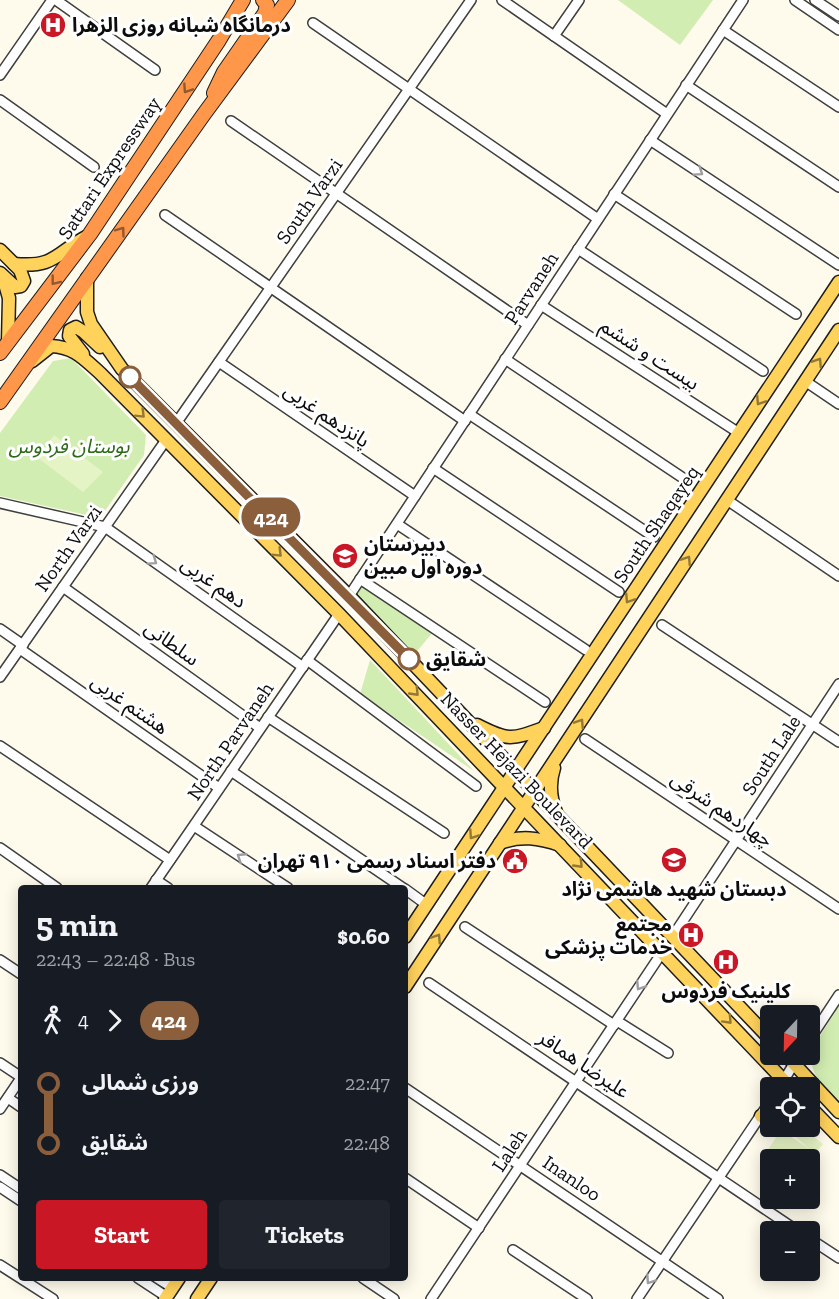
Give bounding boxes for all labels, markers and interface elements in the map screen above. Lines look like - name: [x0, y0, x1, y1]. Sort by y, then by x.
- hospital icon: درمانگاه شبانه روزی الزهرا: [38, 10, 68, 40]
- place label: درمانگاه شبانه روزی الزهرا: [72, 13, 291, 37]
- one-way arrow: [183, 82, 194, 93]
- street label: Sattari Expressway: [52, 92, 166, 244]
- street label: South Varzi: [271, 153, 347, 248]
- one-way arrow: [692, 165, 703, 176]
- one-way arrow: [114, 226, 125, 237]
- street label: Parvaneh: [499, 247, 564, 329]
- one-way arrow: [51, 274, 62, 285]
- street label: بیست و ششم: [594, 313, 704, 398]
- one-way arrow: [810, 358, 821, 369]
- unlabelled marker: [119, 366, 141, 388]
- street label: پانزدهم غربی: [278, 377, 375, 455]
- one-way arrow: [756, 395, 767, 406]
- one-way arrow: [133, 407, 144, 418]
- park label: بوستان فردوس: [9, 434, 130, 458]
- street label: South Shaqayeq: [608, 460, 704, 587]
- line badge: 424: [236, 498, 306, 536]
- street label: North Varzi: [30, 500, 107, 596]
- text: 424: [253, 505, 289, 530]
- place label: دبیرستان دوره اول مبین: [364, 532, 482, 579]
- school or university icon: دبیرستان دوره اول مبین: [330, 541, 360, 571]
- one-way arrow: [271, 545, 282, 556]
- street label: دهم غربی: [175, 551, 251, 616]
- one-way arrow: [146, 554, 157, 565]
- one-way arrow: [680, 556, 691, 567]
- one-way arrow: [625, 593, 637, 603]
- street label: سلطانی: [140, 615, 204, 671]
- place label: شقایق: [426, 647, 486, 671]
- marker: شقایق: [398, 648, 420, 670]
- street label: هشتم غربی: [85, 669, 173, 742]
- street label: North Parvaneh: [182, 677, 279, 805]
- one-way arrow: [407, 685, 418, 696]
- street label: Nasser Hejazi Boulevard: [436, 687, 598, 853]
- street label: South Lale: [736, 711, 806, 799]
- one-way arrow: [572, 719, 584, 729]
- street label: چهاردهم شرقی: [665, 766, 778, 854]
- one-way arrow: [469, 828, 480, 839]
- school or university icon: دبستان شهید هاشمی نژاد: [659, 845, 689, 875]
- public building icon: دفتر اسناد رسمی ۹۱۰ تهران: [500, 846, 530, 876]
- place label: دفتر اسناد رسمی ۹۱۰ تهران: [258, 849, 496, 873]
- one-way arrow: [237, 853, 248, 864]
- one-way arrow: [572, 856, 583, 867]
- place label: دبستان شهید هاشمی نژاد: [562, 877, 786, 901]
- text: 5 min: [36, 905, 118, 944]
- place label: مجتمع خدمات پزشکی: [545, 912, 672, 961]
- hospital icon: مجتمع خدمات پزشکی: [676, 920, 706, 950]
- text: $0.60: [337, 923, 390, 950]
- one-way arrow: [430, 934, 441, 945]
- text: 22:43 – 22:48 · Bus: [36, 947, 195, 971]
- hospital icon: کلینیک فردوس: [711, 947, 741, 977]
- one-way arrow: [636, 979, 647, 990]
- place label: کلینیک فردوس: [662, 979, 791, 1003]
- icon: walk: [36, 1004, 69, 1037]
- icon: forward: [98, 1004, 131, 1037]
- north arrow: [760, 1005, 820, 1065]
- map controls: [760, 1005, 820, 1281]
- text: 4: [78, 1008, 89, 1032]
- text: 424: [152, 1008, 187, 1033]
- one-way arrow: [721, 1014, 732, 1024]
- street label: علیرضا همافر: [533, 1024, 634, 1103]
- text: ورزی شمالی: [82, 1069, 199, 1096]
- text: 22:47: [345, 1071, 390, 1095]
- button: locate: [760, 1077, 820, 1137]
- street label: Laleh: [486, 1123, 532, 1176]
- text: شقایق: [82, 1129, 148, 1156]
- text: 22:48: [343, 1131, 390, 1155]
- button: +: [760, 1149, 820, 1209]
- street label: Inanloo: [538, 1150, 606, 1206]
- button: Start: [36, 1200, 207, 1269]
- button: Tickets: [219, 1200, 390, 1269]
- button: −: [760, 1221, 820, 1281]
- one-way arrow: [646, 1274, 657, 1285]

